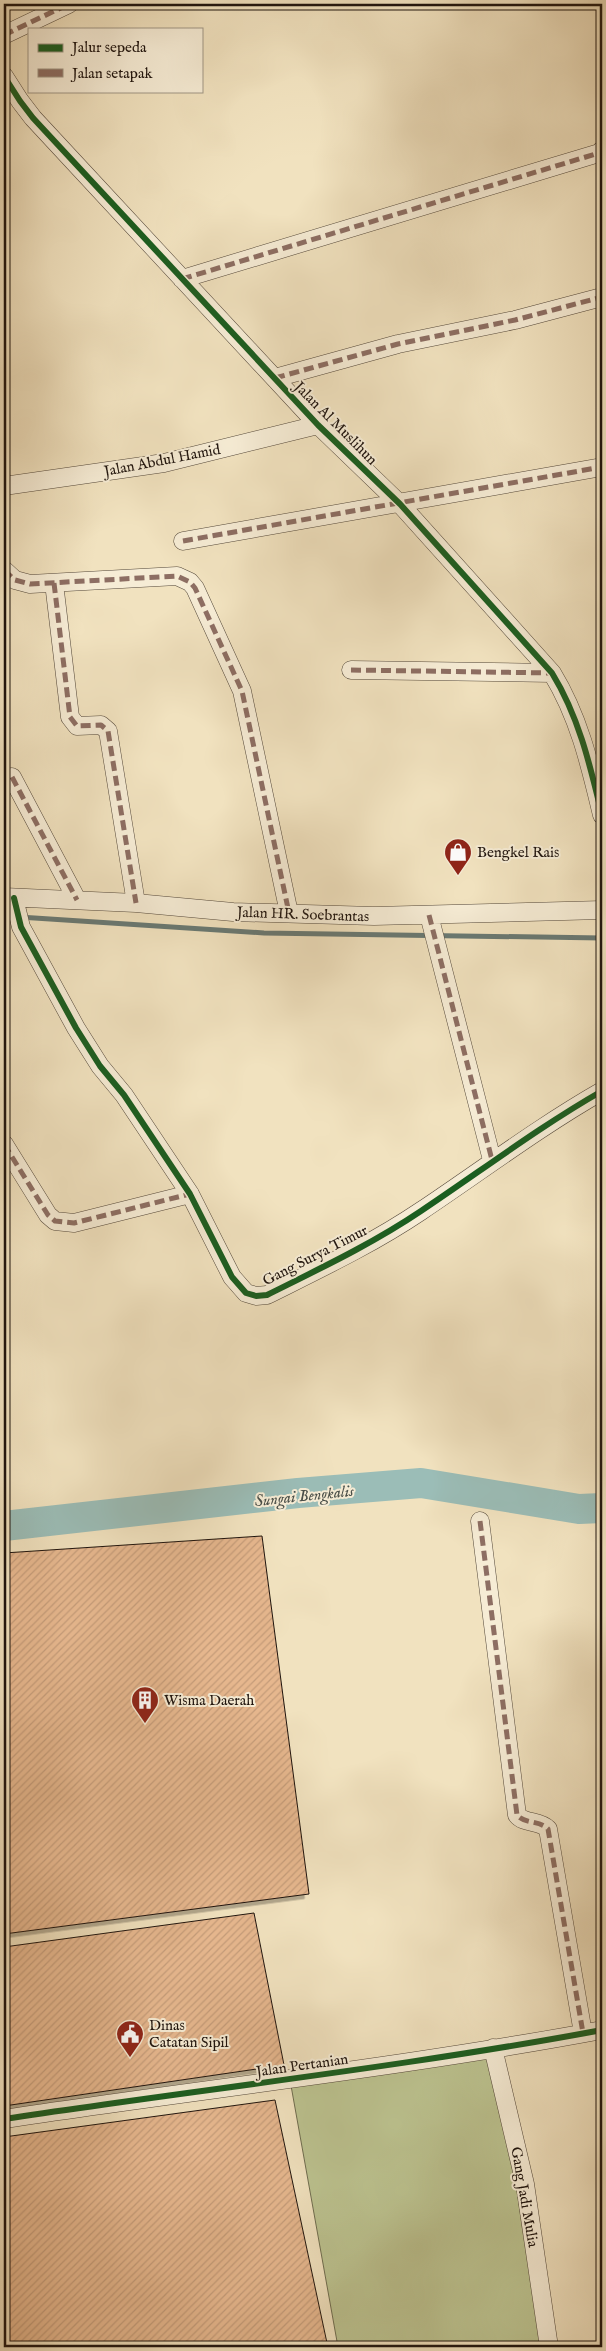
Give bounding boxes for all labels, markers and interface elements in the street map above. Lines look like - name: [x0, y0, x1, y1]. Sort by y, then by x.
- legend: [28, 28, 202, 92]
- text: Jalur sepeda: [70, 38, 147, 57]
- text: Jalan setapak: [70, 64, 153, 83]
- street label: Jalan Al Muslihun: [288, 376, 381, 469]
- street label: Jalan Abdul Hamid: [100, 440, 223, 481]
- shop icon: Bengkel Rais: [443, 837, 473, 876]
- place label: Bengkel Rais: [477, 843, 559, 862]
- street label: Jalan HR. Soebrantas: [234, 903, 370, 926]
- street label: Gang Surya Timur: [259, 1221, 371, 1290]
- water label: Sungai Bengkalis: [254, 1482, 355, 1512]
- building icon: Wisma Daerah: [130, 1685, 160, 1724]
- place label: Wisma Daerah: [164, 1691, 254, 1710]
- place label: Dinas Catatan Sipil: [149, 2016, 229, 2052]
- public building icon: Dinas Catatan Sipil: [115, 2019, 145, 2058]
- street label: Jalan Pertanian: [253, 2050, 349, 2082]
- street label: Gang Jadi Mulia: [506, 2145, 543, 2249]

